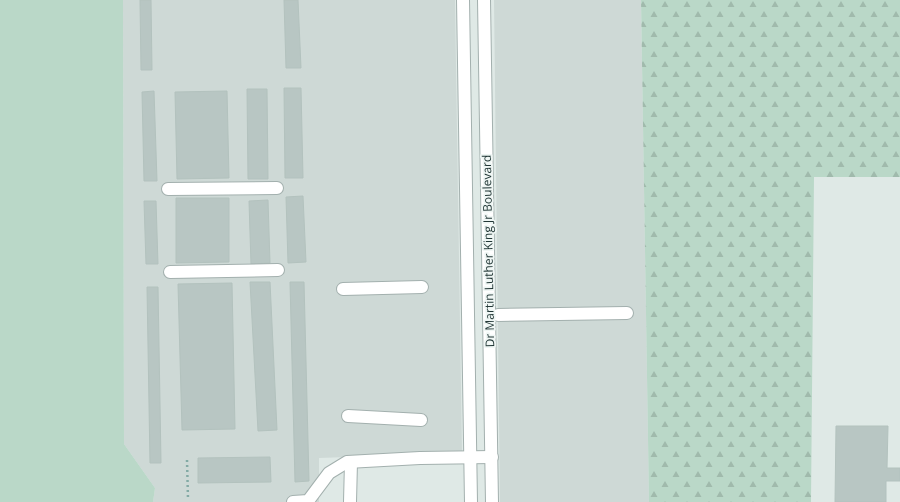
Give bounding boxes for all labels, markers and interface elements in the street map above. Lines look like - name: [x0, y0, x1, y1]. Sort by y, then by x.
- street label: Dr Martin Luther King Jr Boulevard: [478, 155, 498, 347]

